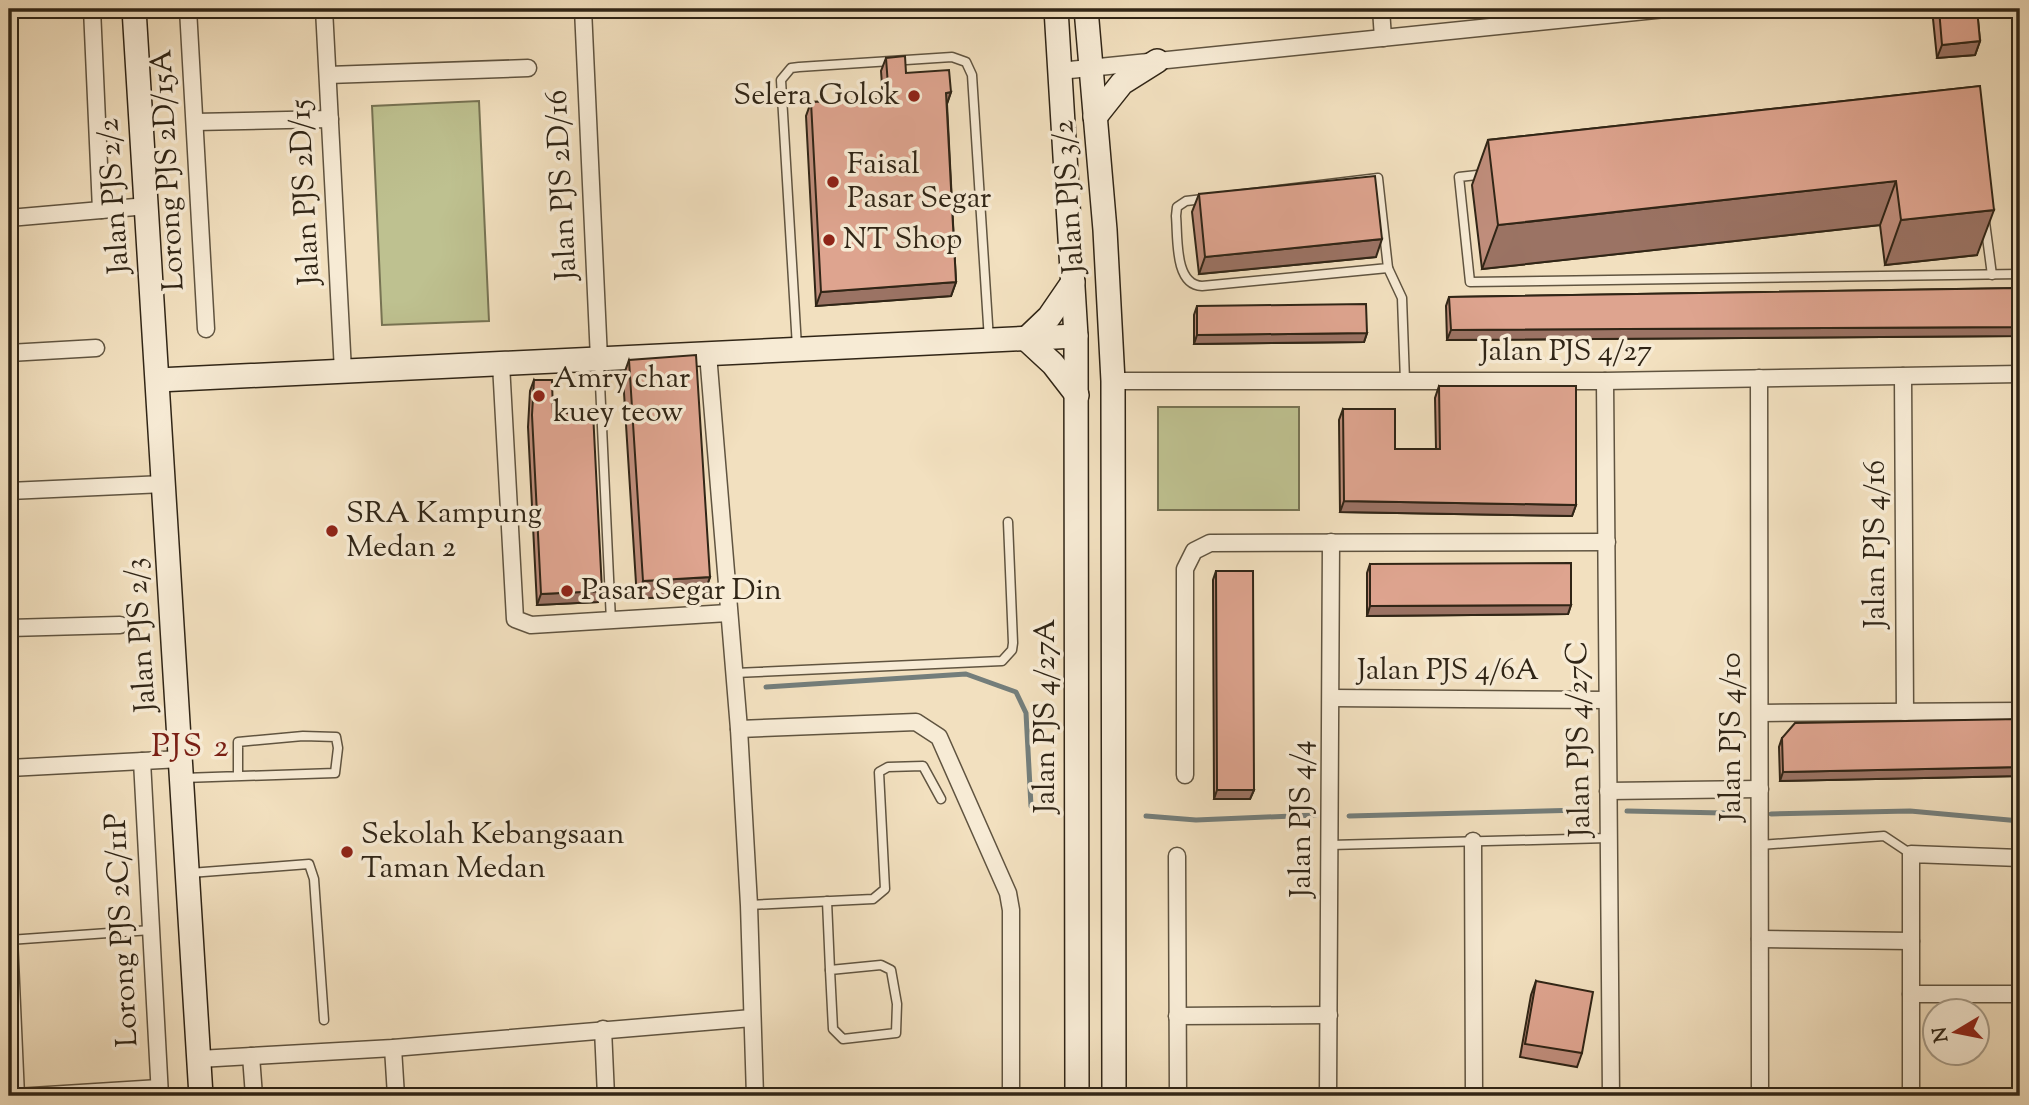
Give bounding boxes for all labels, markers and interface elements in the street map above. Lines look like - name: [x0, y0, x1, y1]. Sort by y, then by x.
- street label: Lorong PJS 2D/15A: [141, 48, 197, 292]
- place label: Selera Golok: [733, 75, 900, 118]
- marker: Selera Golok: [906, 88, 922, 104]
- street label: Jalan PJS 2D/16: [537, 89, 590, 283]
- street label: Jalan PJS 2D/15: [280, 98, 332, 288]
- street label: Jalan PJS 2/2: [88, 117, 142, 277]
- street label: Jalan PJS 3/2: [1043, 119, 1097, 277]
- place label: Faisal Pasar Segar: [847, 144, 991, 221]
- marker: Faisal Pasar Segar: [825, 174, 841, 190]
- place label: NT Shop: [843, 219, 962, 262]
- marker: NT Shop: [821, 232, 837, 248]
- street label: Jalan PJS 4/27: [1478, 331, 1652, 374]
- place label: Amry char kuey teow: [553, 358, 690, 435]
- marker: Amry char kuey teow: [531, 388, 547, 404]
- street label: Jalan PJS 4/16: [1855, 460, 1898, 630]
- place label: SRA Kampung Medan 2: [346, 493, 542, 570]
- marker: SRA Kampung Medan 2: [324, 523, 340, 539]
- street label: Jalan PJS 2/3: [115, 556, 169, 716]
- place label: Pasar Segar Din: [581, 570, 782, 613]
- marker: Pasar Segar Din: [559, 583, 575, 599]
- street label: Jalan PJS 4/27A: [1025, 619, 1068, 815]
- street label: Jalan PJS 4/27C: [1557, 640, 1603, 840]
- street label: Jalan PJS 4/6A: [1355, 650, 1539, 693]
- street label: Jalan PJS 4/10: [1711, 652, 1754, 824]
- district label: PJS 2: [151, 724, 231, 772]
- street label: Jalan PJS 4/4: [1281, 740, 1324, 900]
- street label: Lorong PJS 2C/11P: [95, 812, 151, 1048]
- place label: Sekolah Kebangsaan Taman Medan: [361, 814, 625, 891]
- marker: Sekolah Kebangsaan Taman Medan: [339, 844, 355, 860]
- north arrow: [1920, 996, 1990, 1066]
- text: N: [1927, 1025, 1956, 1044]

